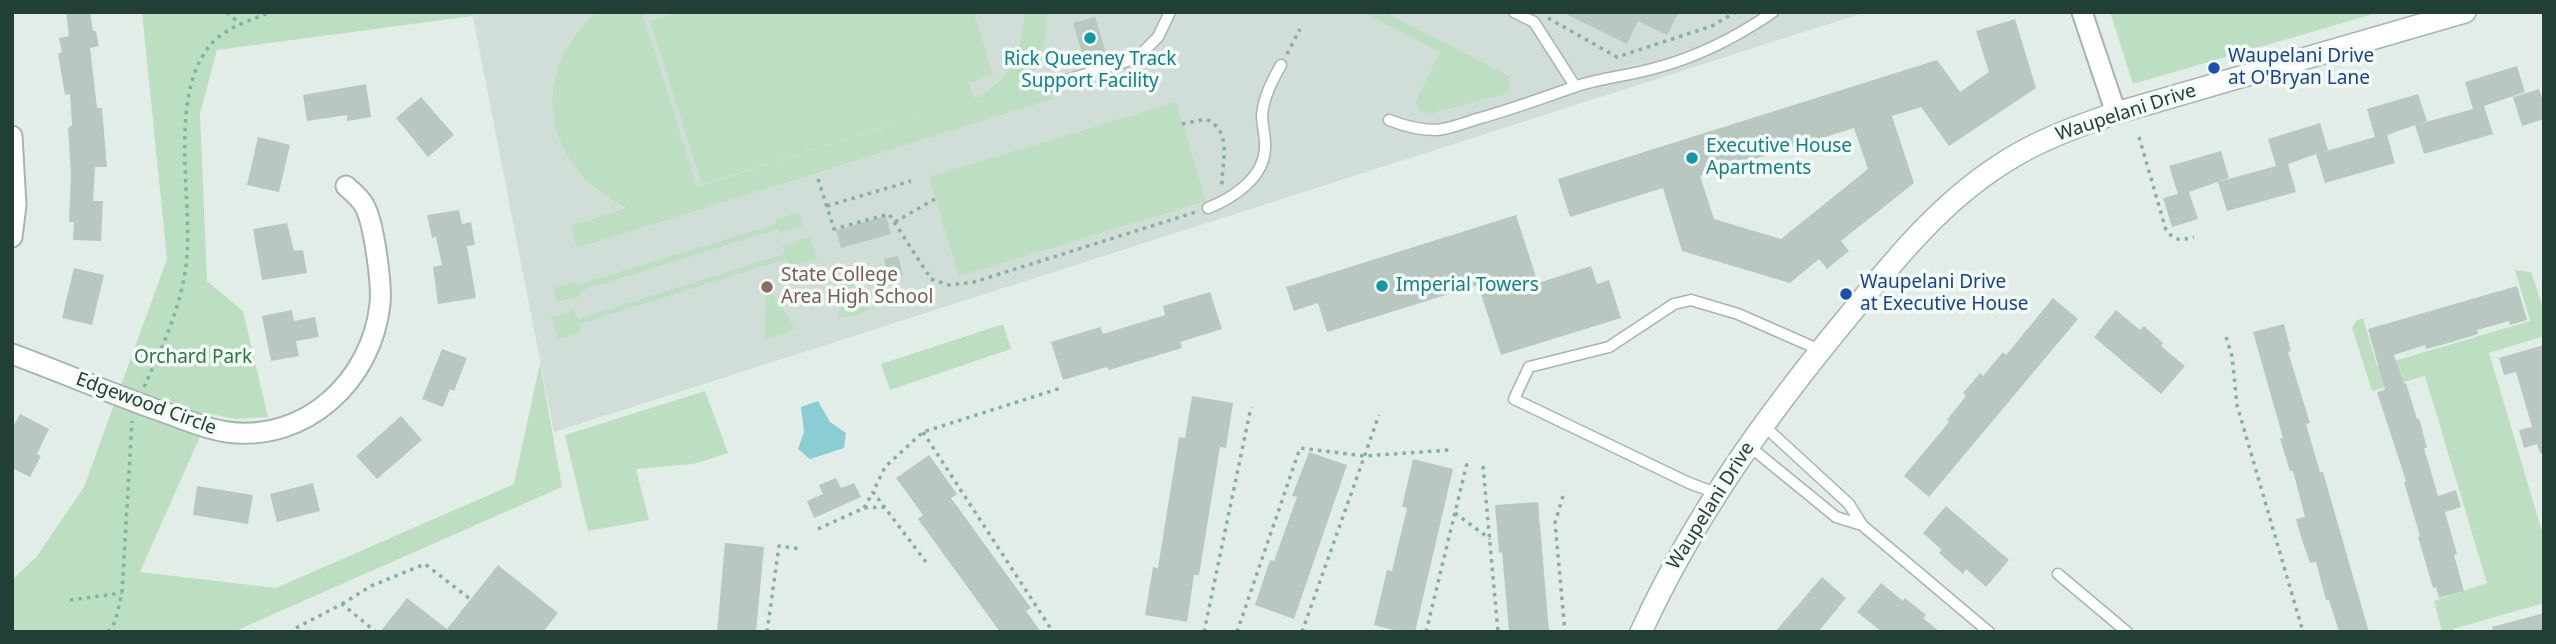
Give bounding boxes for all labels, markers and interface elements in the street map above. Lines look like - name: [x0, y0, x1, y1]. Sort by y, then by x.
- marker: Rick Queeney Track Support Facility: [1082, 30, 1098, 46]
- place label: Waupelani Drive at O'Bryan Lane: [2228, 46, 2374, 90]
- place label: Rick Queeney Track Support Facility: [1004, 49, 1176, 93]
- marker: Waupelani Drive at O'Bryan Lane: [2206, 60, 2222, 76]
- street label: Waupelani Drive: [2053, 80, 2199, 146]
- place label: Executive House Apartments: [1706, 136, 1852, 180]
- marker: Executive House Apartments: [1684, 150, 1700, 166]
- place label: State College Area High School: [781, 265, 933, 309]
- place label: Waupelani Drive at Executive House: [1860, 272, 2028, 316]
- place label: Imperial Towers: [1396, 275, 1539, 297]
- marker: Imperial Towers: [1374, 278, 1390, 294]
- marker: State College Area High School: [759, 279, 775, 295]
- marker: Waupelani Drive at Executive House: [1838, 286, 1854, 302]
- park label: Orchard Park: [134, 347, 252, 369]
- street label: Edgewood Circle: [73, 368, 219, 440]
- street label: Waupelani Drive: [1663, 438, 1759, 574]

